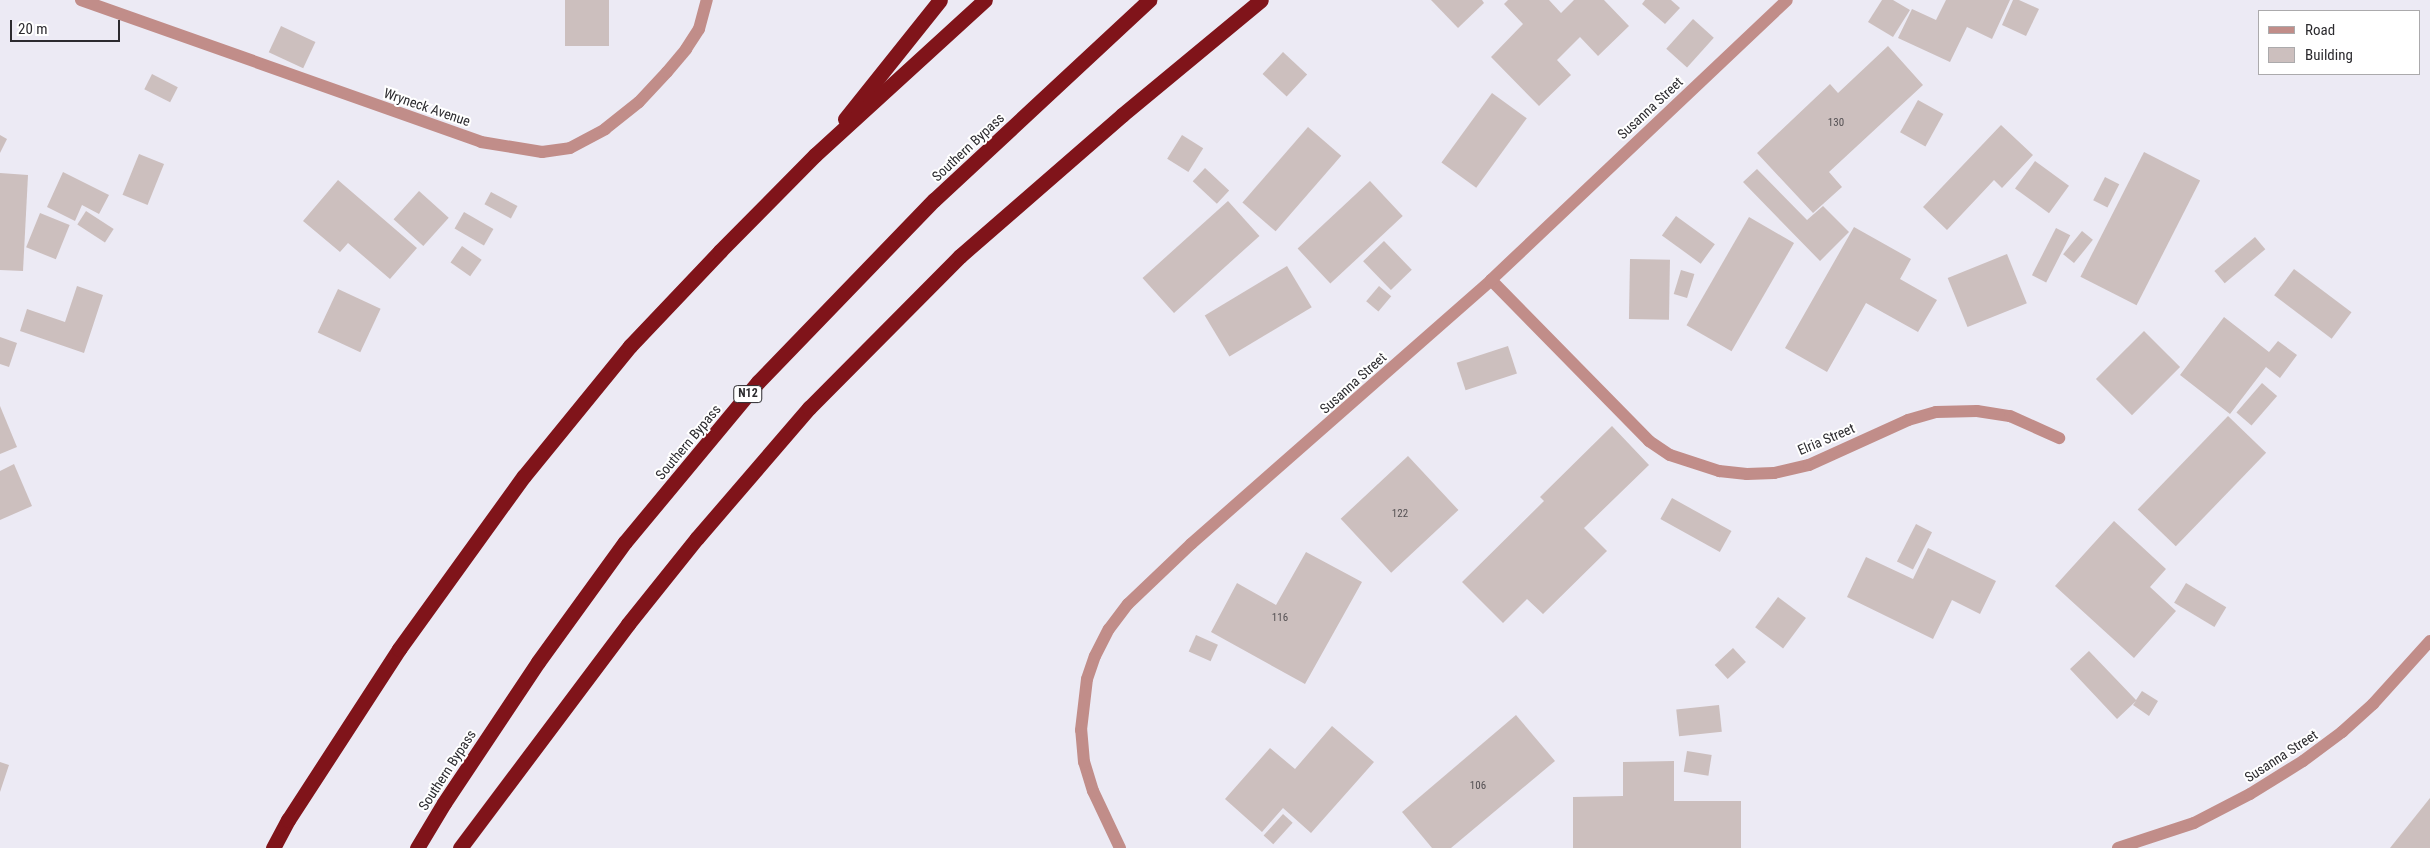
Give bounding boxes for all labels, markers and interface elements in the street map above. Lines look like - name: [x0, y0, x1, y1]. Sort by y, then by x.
- scale bar: [12, 10, 122, 42]
- legend: [2258, 10, 2420, 75]
- text: 20 m: [18, 20, 48, 38]
- text: Road: [2305, 21, 2335, 39]
- text: Building: [2305, 46, 2353, 64]
- street label: Susanna Street: [1614, 73, 1686, 143]
- street label: Wryneck Avenue: [382, 84, 472, 130]
- street label: Southern Bypass: [928, 109, 1008, 185]
- house number: 130: [1828, 116, 1844, 130]
- street label: Susanna Street: [1316, 349, 1390, 417]
- road number: N12: [733, 384, 763, 404]
- street label: Southern Bypass: [652, 401, 724, 483]
- street label: Elria Street: [1795, 419, 1857, 459]
- house number: 122: [1392, 507, 1408, 521]
- house number: 116: [1272, 611, 1288, 625]
- street label: Susanna Street: [2241, 726, 2321, 786]
- street label: Southern Bypass: [415, 727, 479, 813]
- house number: 106: [1470, 779, 1486, 793]

